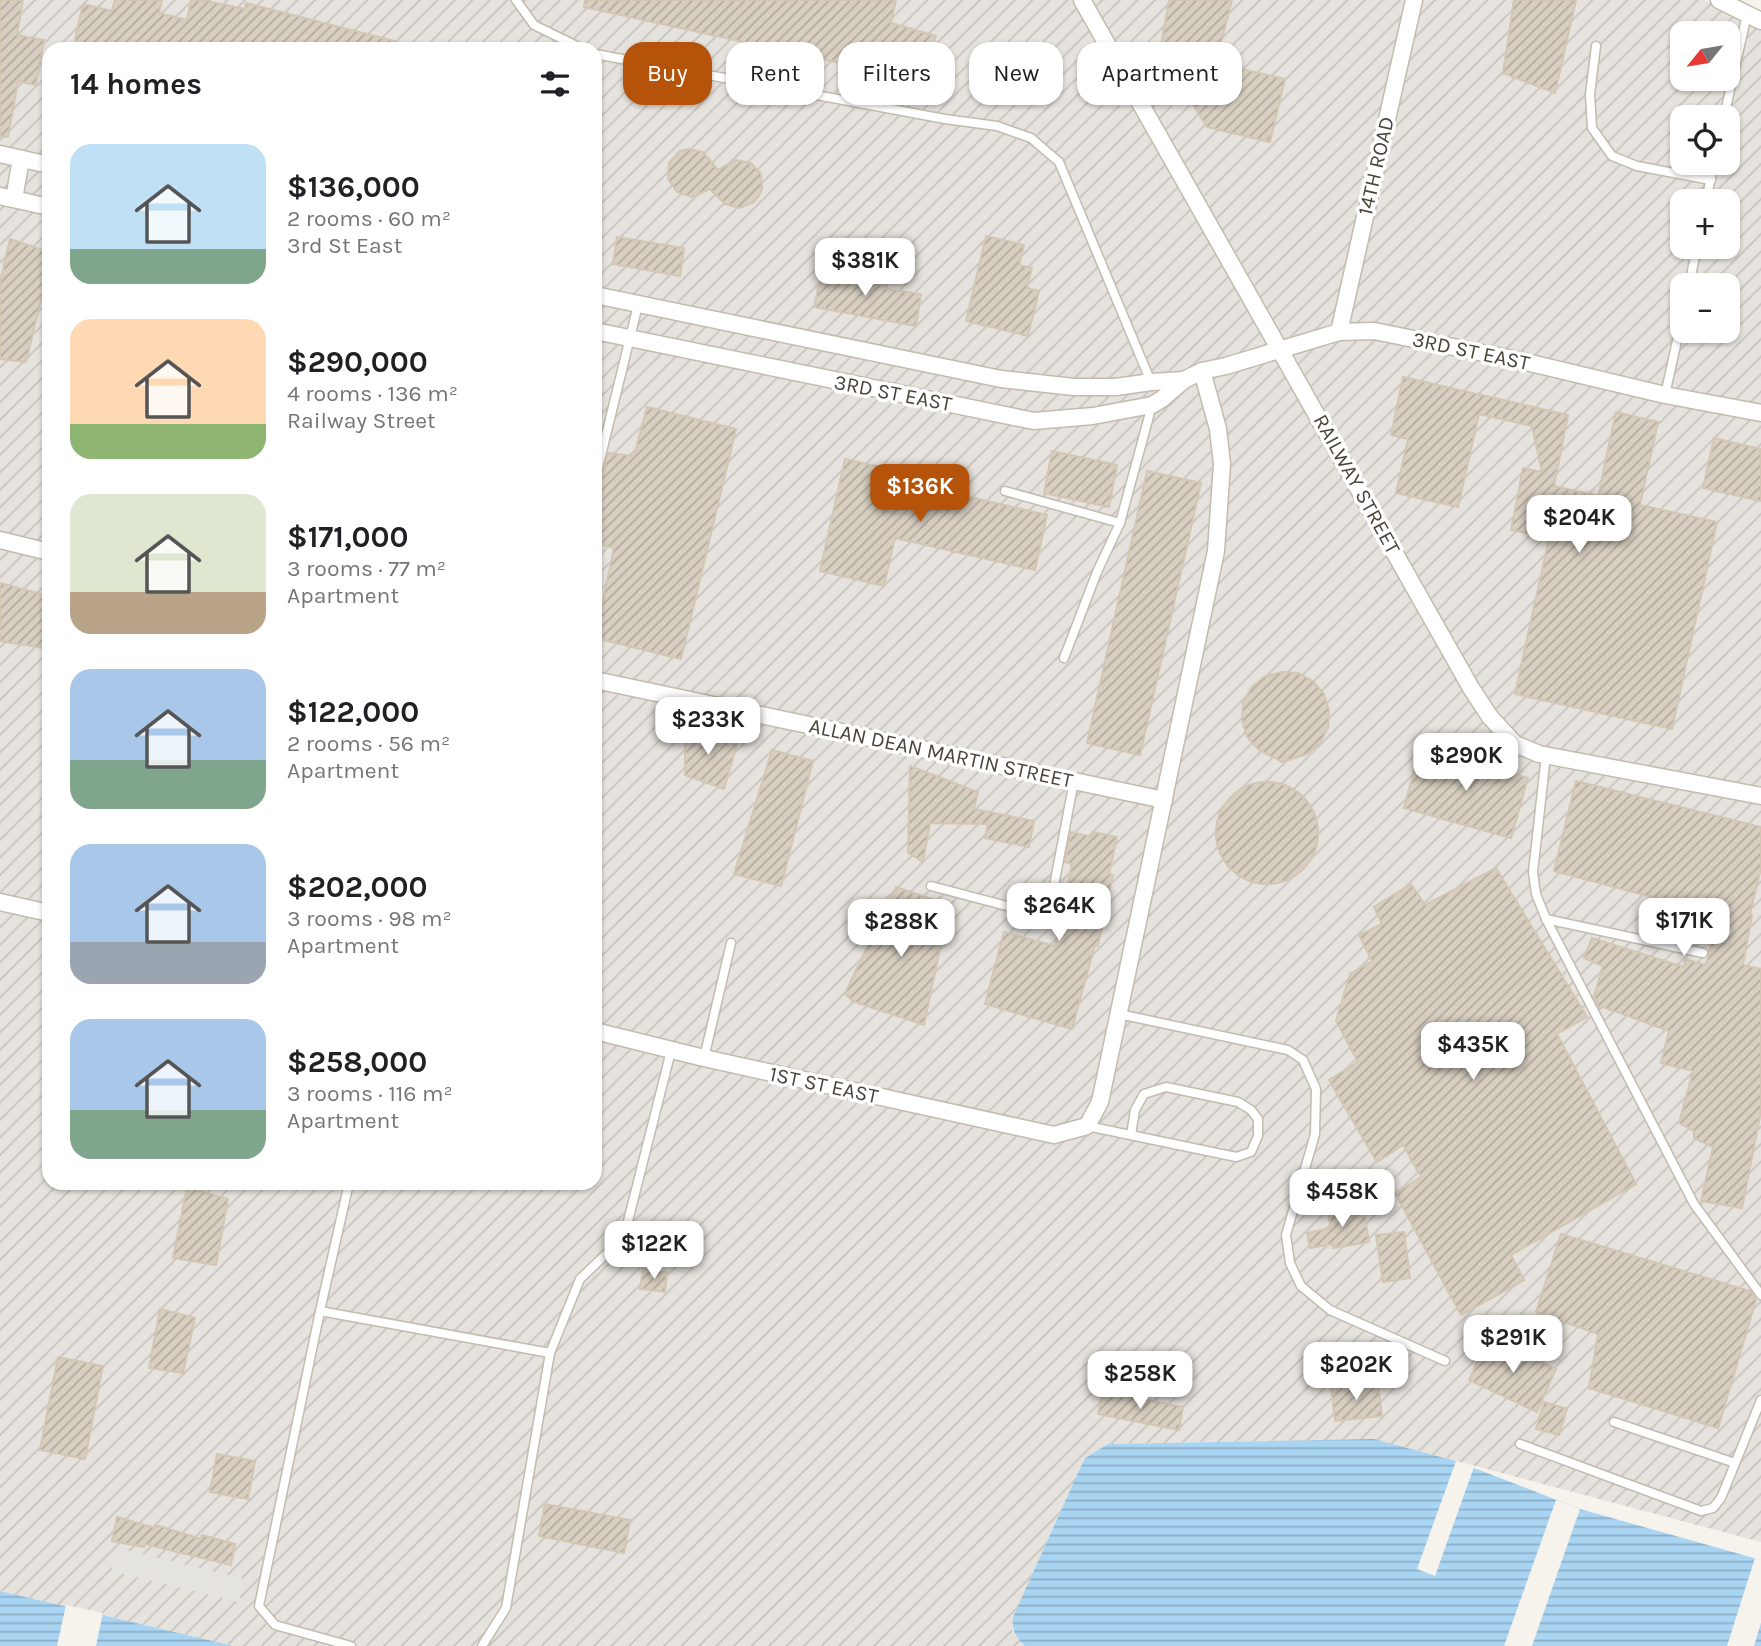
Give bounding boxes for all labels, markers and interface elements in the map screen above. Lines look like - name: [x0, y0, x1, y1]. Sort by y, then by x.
- north arrow: [1670, 21, 1740, 91]
- map controls: [1670, 21, 1740, 343]
- chip: Buy: [623, 42, 712, 105]
- chip: Rent: [726, 42, 824, 105]
- chip: Filters: [838, 42, 955, 105]
- chip: New: [969, 42, 1063, 105]
- chip: Apartment: [1077, 42, 1242, 105]
- icon: filters: [536, 65, 574, 103]
- text: 14 homes: [70, 66, 202, 102]
- button: locate: [1670, 105, 1740, 175]
- street label: 14TH ROAD: [1353, 114, 1399, 218]
- text: $136,000: [287, 169, 420, 205]
- icon: home: [126, 172, 210, 256]
- button: +: [1670, 189, 1740, 259]
- text: 2 rooms · 60 m²: [287, 205, 451, 232]
- text: 3rd St East: [287, 232, 402, 259]
- pin: $381K: [816, 238, 914, 298]
- text: $381K: [831, 247, 899, 274]
- button: −: [1670, 273, 1740, 343]
- street label: 3RD ST EAST: [1410, 327, 1532, 375]
- text: $290,000: [287, 344, 428, 380]
- icon: home: [126, 347, 210, 431]
- street label: 3RD ST EAST: [832, 370, 954, 416]
- text: 4 rooms · 136 m²: [287, 380, 458, 407]
- text: Railway Street: [287, 407, 436, 434]
- street label: RAILWAY STREET: [1309, 410, 1406, 559]
- pin: $136K: [871, 464, 969, 524]
- text: $136K: [886, 473, 954, 500]
- pin: $204K: [1530, 496, 1628, 555]
- text: $204K: [1542, 504, 1616, 531]
- text: $171,000: [287, 519, 409, 555]
- icon: home: [126, 522, 210, 606]
- text: 3 rooms · 77 m²: [287, 555, 446, 582]
- text: Apartment: [287, 582, 399, 609]
- text: $122,000: [287, 694, 419, 730]
- icon: home: [126, 697, 210, 781]
- pin: $233K: [659, 698, 757, 757]
- text: $233K: [671, 706, 745, 733]
- street label: ALLAN DEAN MARTIN STREET: [807, 713, 1075, 793]
- text: 2 rooms · 56 m²: [287, 730, 450, 757]
- pin: $290K: [1417, 734, 1515, 793]
- text: $290K: [1429, 742, 1503, 769]
- text: Apartment: [287, 757, 399, 784]
- text: $202,000: [287, 869, 427, 905]
- icon: home: [126, 872, 210, 956]
- pin: $264K: [1010, 884, 1108, 943]
- text: $264K: [1023, 892, 1095, 919]
- pin: $171K: [1635, 898, 1733, 958]
- pin: $288K: [852, 900, 950, 959]
- text: 3 rooms · 98 m²: [287, 905, 452, 932]
- text: $171K: [1655, 907, 1713, 934]
- text: $288K: [864, 908, 938, 935]
- text: Apartment: [287, 932, 399, 959]
- pin: $435K: [1424, 1023, 1522, 1082]
- text: $435K: [1437, 1031, 1509, 1058]
- text: $258,000: [287, 1044, 427, 1080]
- icon: home: [126, 1047, 210, 1131]
- street label: 1ST ST EAST: [768, 1062, 881, 1108]
- text: 3 rooms · 116 m²: [287, 1080, 453, 1107]
- text: Apartment: [287, 1107, 399, 1134]
- pin: $458K: [1293, 1170, 1391, 1229]
- text: $458K: [1306, 1178, 1378, 1205]
- pin: $122K: [605, 1222, 703, 1281]
- text: $122K: [621, 1230, 687, 1257]
- pin: $291K: [1464, 1316, 1562, 1375]
- text: $291K: [1479, 1324, 1547, 1351]
- pin: $202K: [1307, 1342, 1405, 1402]
- text: $202K: [1319, 1351, 1393, 1378]
- pin: $258K: [1091, 1352, 1189, 1411]
- text: $258K: [1103, 1360, 1177, 1387]

